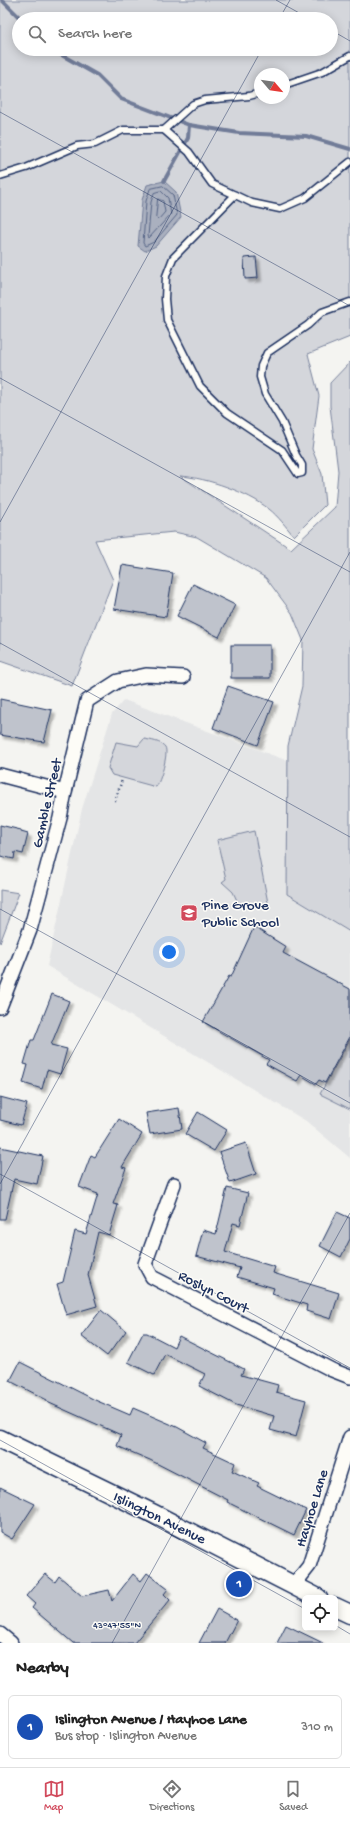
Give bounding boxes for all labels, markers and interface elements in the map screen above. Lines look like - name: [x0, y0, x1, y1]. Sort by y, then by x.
- search box: [12, 12, 338, 56]
- icon: search: [26, 23, 48, 45]
- text: Search here: [58, 25, 132, 43]
- north arrow: [254, 68, 290, 104]
- street label: Gamble Street: [29, 755, 67, 850]
- place label: Pine Grove Public School: [201, 897, 279, 932]
- school or university icon: Pine Grove Public School: [179, 903, 199, 923]
- your location: [159, 942, 179, 962]
- street label: Roslyn Court: [175, 1267, 253, 1319]
- street label: Hayhoe Lane: [293, 1467, 333, 1550]
- street label: Islington Avenue: [110, 1489, 209, 1549]
- pin: 1: [226, 1569, 252, 1599]
- map controls: [302, 1595, 338, 1631]
- button: locate: [302, 1595, 338, 1631]
- text: 43°47'55"N: [93, 1620, 142, 1632]
- text: Nearby: [16, 1659, 69, 1679]
- text: Islington Avenue / Hayhoe Lane: [55, 1711, 247, 1729]
- text: 1: [27, 1720, 33, 1735]
- text: 310 m: [301, 1720, 333, 1735]
- text: Bus stop · Islington Avenue: [55, 1729, 197, 1744]
- tab: Map: [43, 1778, 65, 1814]
- tab: Directions: [150, 1778, 194, 1814]
- tab: Saved: [279, 1778, 307, 1814]

